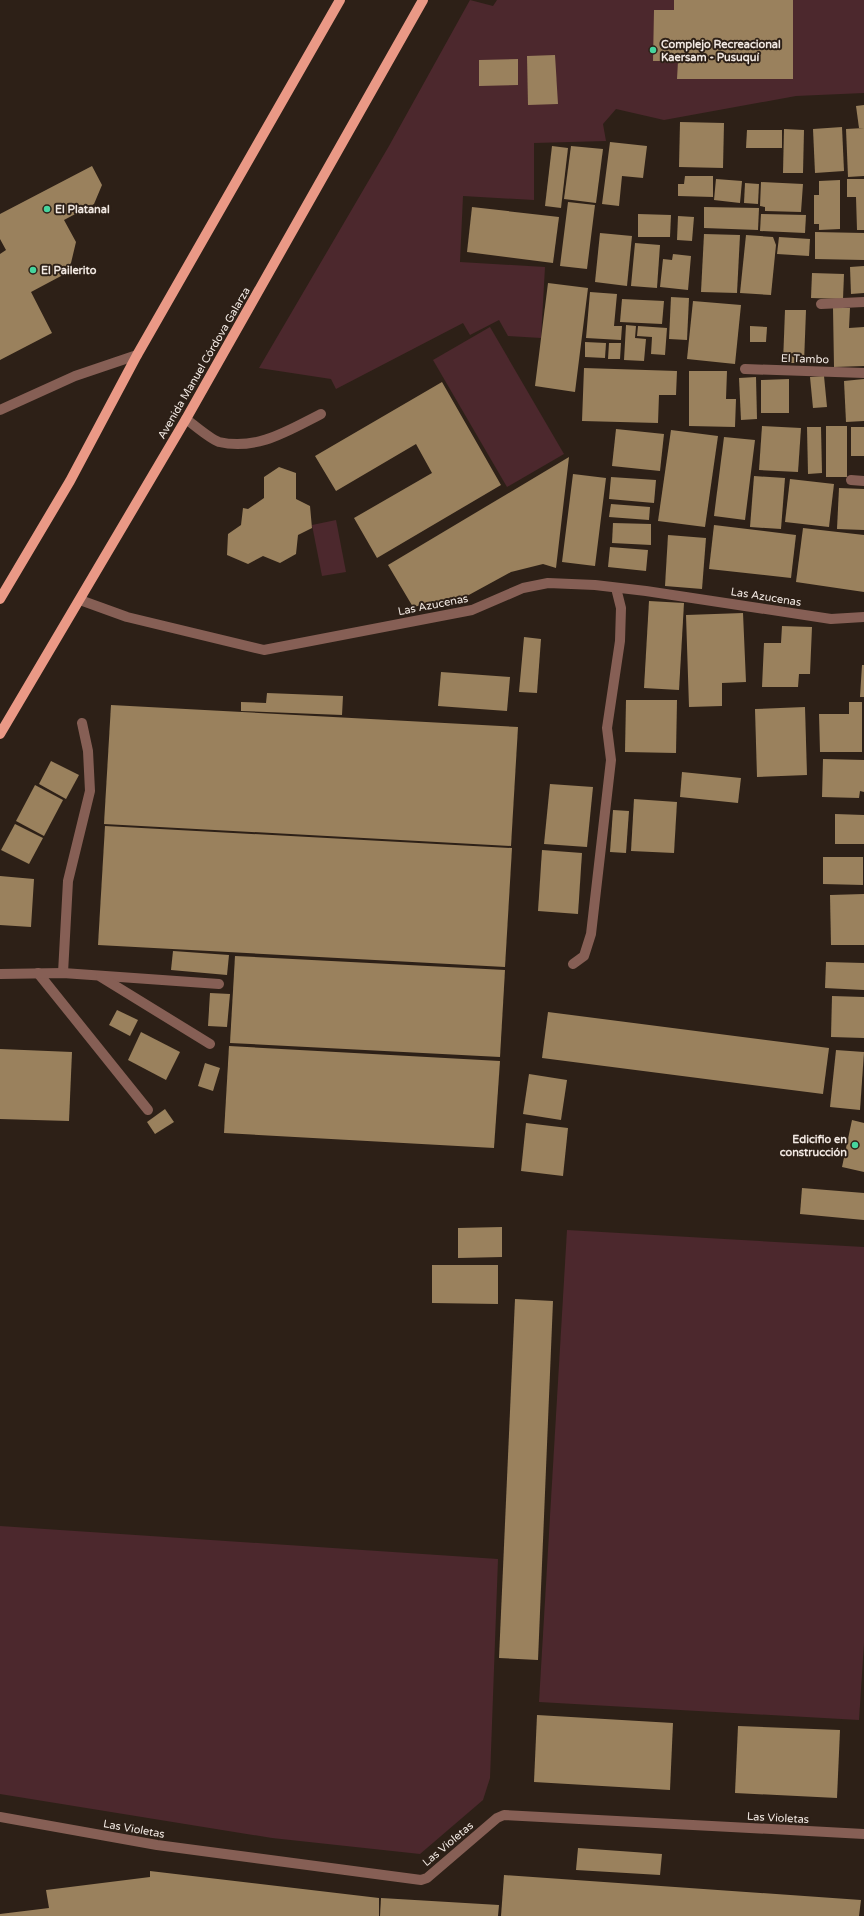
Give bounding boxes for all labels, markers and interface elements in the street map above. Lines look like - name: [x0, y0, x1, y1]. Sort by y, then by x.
- place label: Complejo Recreacional Kaersam - Pusuquí: [661, 38, 781, 65]
- marker: Complejo Recreacional Kaersam - Pusuquí: [648, 45, 658, 55]
- place label: El Platanal: [55, 203, 110, 216]
- marker: El Platanal: [42, 204, 52, 214]
- place label: El Pailerito: [41, 264, 97, 277]
- marker: El Pailerito: [28, 265, 38, 275]
- street label: Avenida Manuel Córdova Galarza: [155, 285, 253, 441]
- street label: El Tambo: [781, 352, 830, 366]
- street label: Las Azucenas: [730, 585, 802, 609]
- street label: Las Azucenas: [397, 592, 469, 618]
- place label: Edicifio en construcción: [780, 1133, 847, 1159]
- marker: Edicifio en construcción: [850, 1140, 860, 1150]
- street label: Las Violetas: [747, 1810, 809, 1826]
- street label: Las Violetas: [102, 1817, 166, 1841]
- street label: Las Violetas: [420, 1819, 476, 1869]

